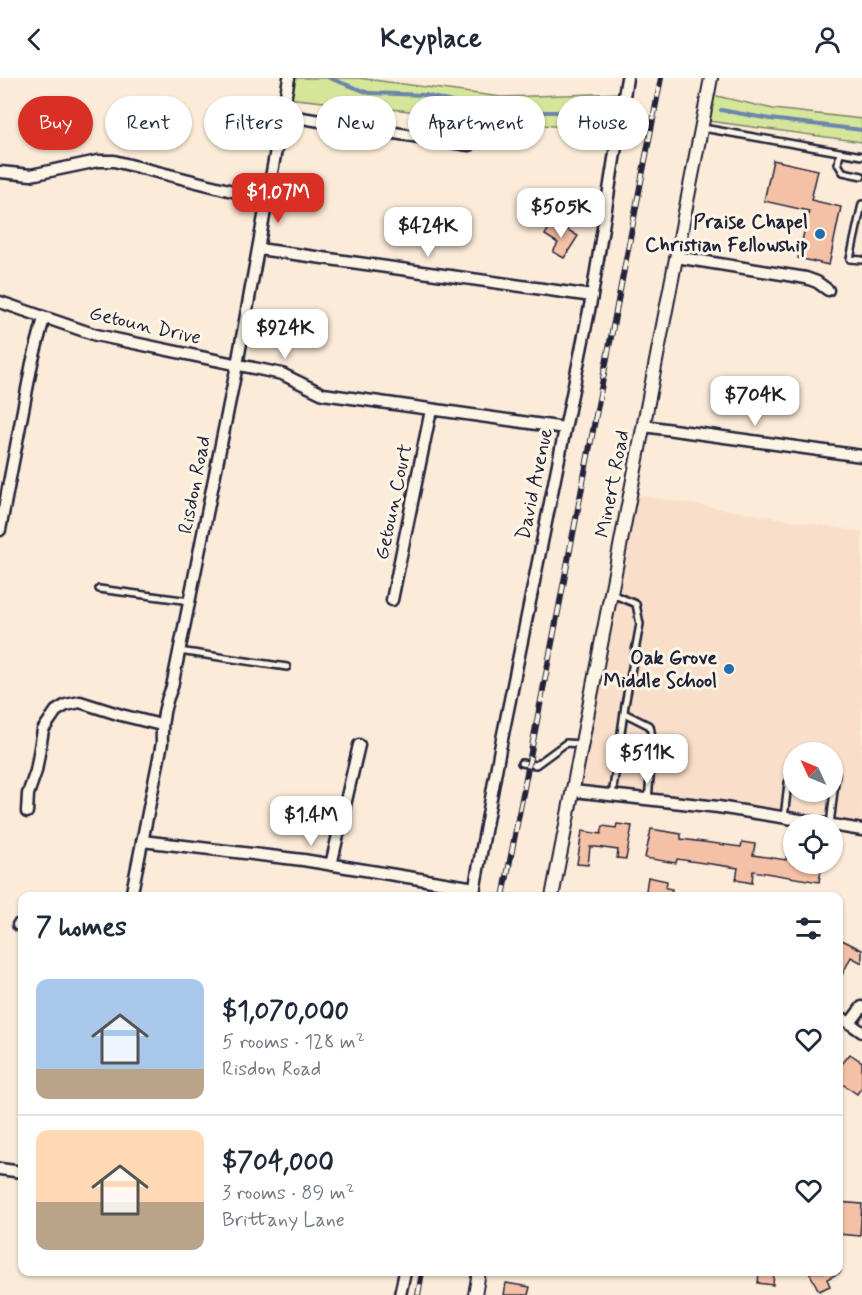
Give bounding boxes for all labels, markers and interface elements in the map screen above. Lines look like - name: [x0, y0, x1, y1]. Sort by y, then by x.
- text: Keyplace: [380, 22, 482, 57]
- icon: back: [18, 23, 51, 56]
- icon: person: [811, 23, 844, 56]
- chip: Buy: [18, 96, 93, 150]
- chip: Rent: [105, 96, 192, 150]
- chip: Filters: [204, 96, 304, 150]
- chip: New: [316, 96, 396, 150]
- chip: Apartment: [408, 96, 545, 150]
- chip: House: [557, 96, 649, 150]
- pin: $1.07M: [229, 173, 327, 224]
- text: $1.07M: [246, 179, 310, 206]
- pin: $505K: [519, 188, 603, 239]
- text: $505K: [531, 194, 591, 221]
- pin: $424K: [386, 207, 470, 258]
- place label: Praise Chapel Christian Fellowship: [645, 209, 808, 259]
- text: $424K: [398, 213, 458, 240]
- marker: Praise Chapel Christian Fellowship: [813, 227, 827, 241]
- street label: Getoun Drive: [87, 300, 203, 352]
- pin: $924K: [243, 309, 327, 360]
- text: $924K: [256, 315, 314, 342]
- pin: $704K: [713, 376, 797, 427]
- text: $704K: [724, 382, 786, 409]
- street label: David Avenue: [510, 426, 560, 542]
- street label: Minert Road: [589, 428, 637, 540]
- street label: Risdon Road: [172, 434, 218, 536]
- street label: Getoun Court: [369, 442, 419, 562]
- place label: Oak Grove Middle School: [604, 645, 717, 695]
- marker: Oak Grove Middle School: [722, 662, 736, 676]
- pin: $511K: [605, 734, 689, 785]
- text: $511K: [620, 740, 674, 767]
- north arrow: [783, 742, 843, 802]
- map controls: [783, 742, 843, 874]
- pin: $1.4M: [269, 796, 353, 847]
- text: $1.4M: [284, 802, 338, 829]
- button: locate: [783, 814, 843, 874]
- text: 7 homes: [36, 911, 127, 945]
- icon: filters: [792, 912, 825, 945]
- text: $1,070,000: [222, 995, 349, 1029]
- icon: home: [84, 1003, 156, 1075]
- icon: heart: [792, 1023, 825, 1056]
- text: 5 rooms · 128 m²: [222, 1029, 365, 1056]
- text: Risdon Road: [222, 1056, 321, 1083]
- text: $704,000: [222, 1146, 334, 1180]
- icon: home: [84, 1154, 156, 1226]
- icon: heart: [792, 1174, 825, 1207]
- text: 3 rooms · 89 m²: [222, 1180, 355, 1207]
- text: Brittany Lane: [222, 1207, 345, 1234]

